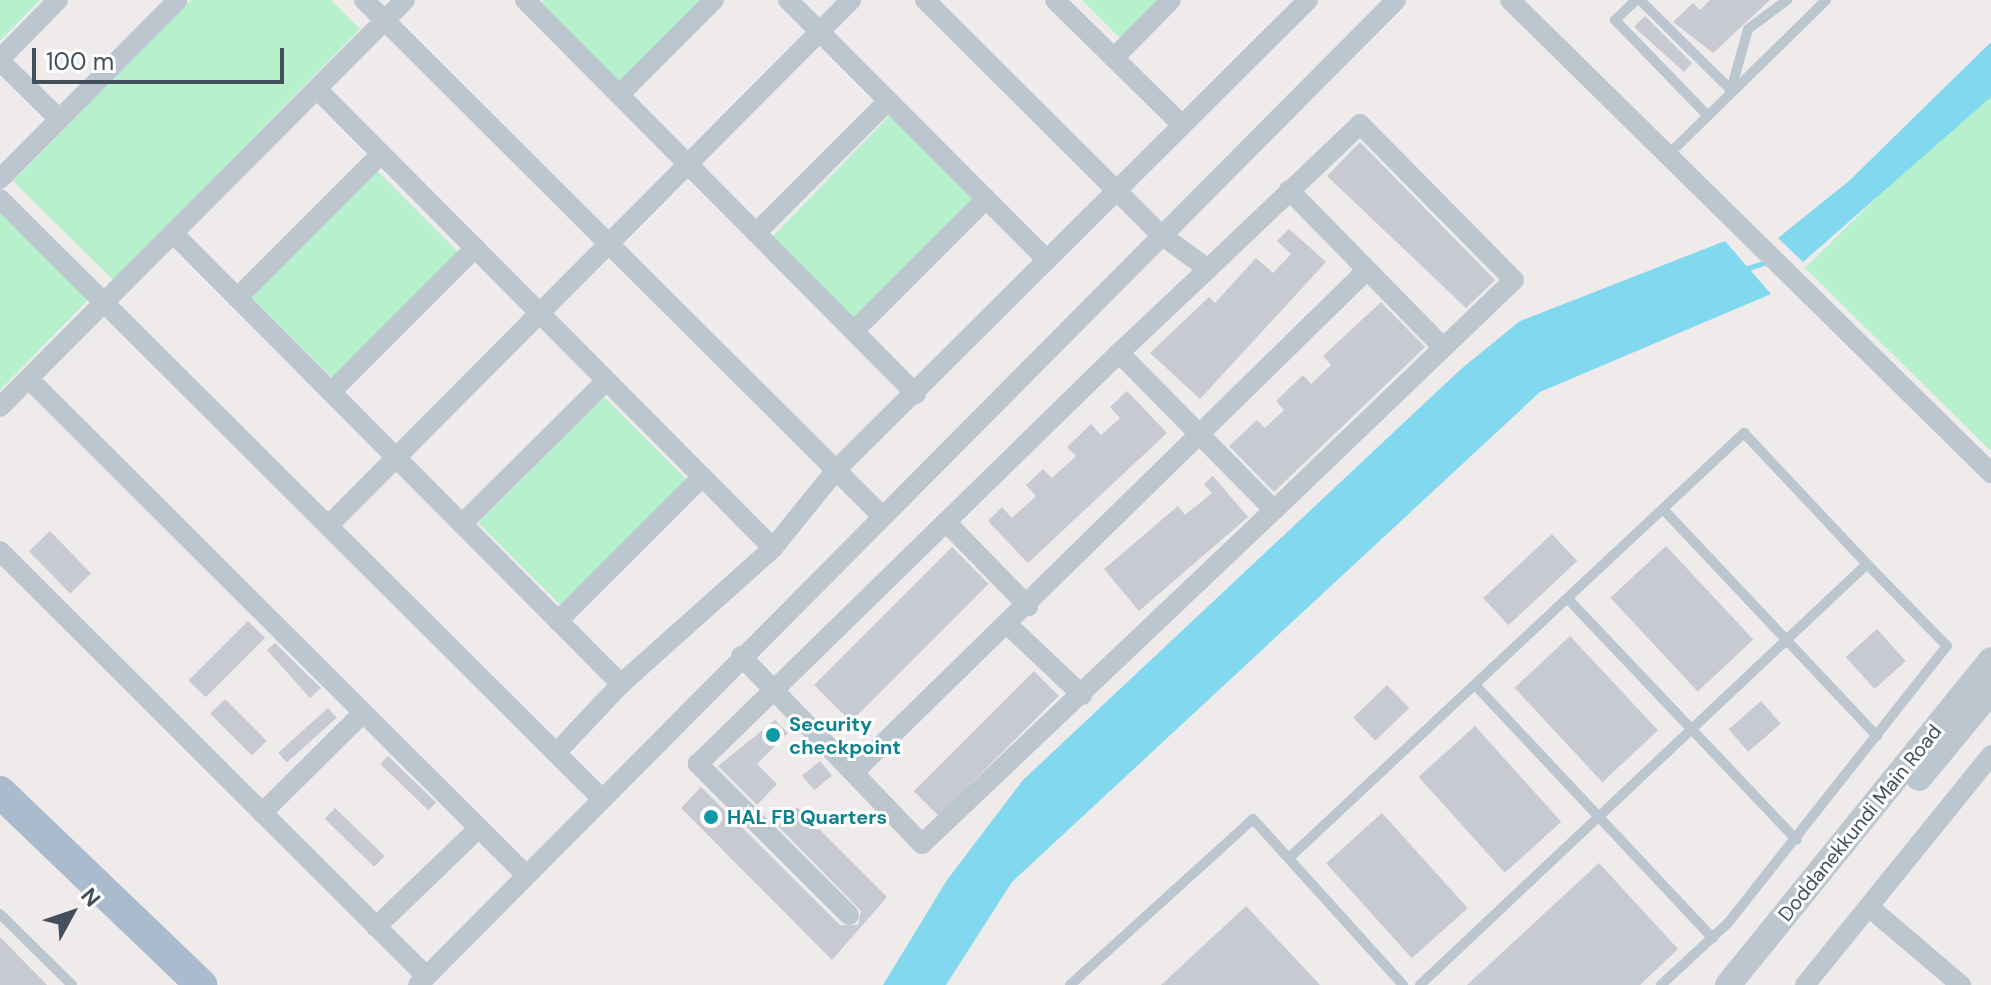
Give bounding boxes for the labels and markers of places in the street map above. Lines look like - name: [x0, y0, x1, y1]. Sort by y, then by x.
- place label: Security checkpoint: [789, 712, 901, 759]
- marker: Security checkpoint: [764, 726, 782, 744]
- place label: HAL FB Quarters: [727, 805, 887, 829]
- marker: HAL FB Quarters: [702, 808, 720, 826]

